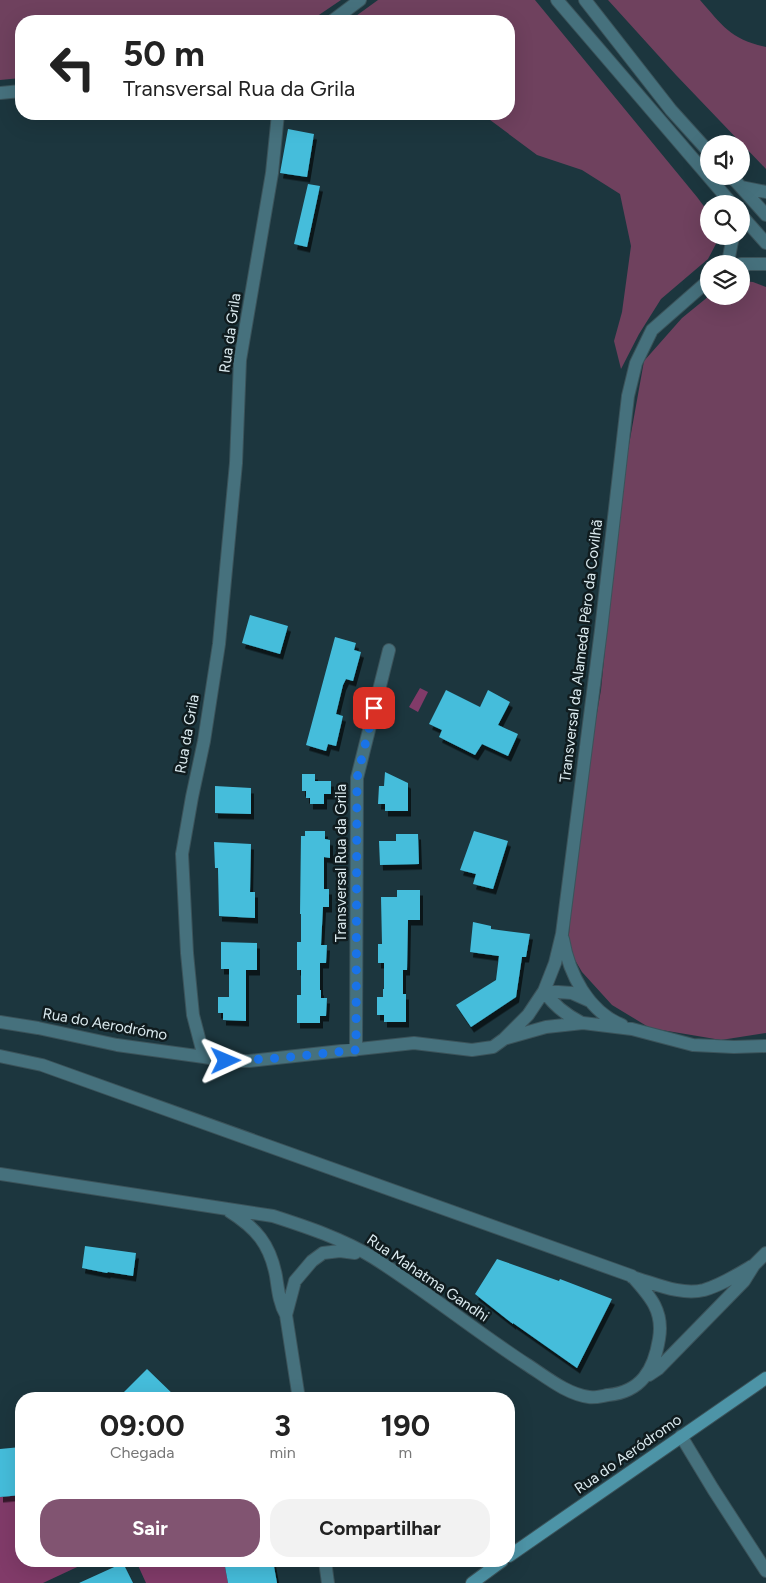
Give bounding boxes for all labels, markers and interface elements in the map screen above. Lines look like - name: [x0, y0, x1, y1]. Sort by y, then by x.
- text: 50 m: [123, 33, 205, 75]
- icon: left: [40, 35, 105, 100]
- text: Transversal Rua da Grila: [123, 75, 355, 102]
- map controls: [700, 135, 750, 305]
- button: sound: [700, 135, 750, 185]
- button: search: [700, 195, 750, 245]
- button: layers: [700, 255, 750, 305]
- street label: Rua da Grila: [216, 292, 244, 374]
- street label: Transversal da Alameda Pêro da Covilhã: [556, 518, 606, 784]
- pin: [353, 687, 395, 729]
- street label: Rua da Grila: [171, 693, 203, 775]
- icon: arrive: [360, 694, 388, 722]
- street label: Transversal Rua da Grila: [332, 784, 350, 942]
- street label: Rua do Aerodrómo: [41, 1004, 169, 1044]
- position arrow: [199, 1034, 251, 1086]
- street label: Rua Mahatma Gandhi: [364, 1230, 492, 1326]
- text: 09:00: [100, 1407, 185, 1444]
- text: 3: [274, 1407, 291, 1444]
- text: 190: [381, 1407, 430, 1444]
- street label: Rua do Aeródromo: [571, 1410, 685, 1498]
- text: Chegada: [110, 1443, 174, 1462]
- text: min: [269, 1443, 296, 1462]
- text: m: [399, 1443, 412, 1462]
- button: Sair: [40, 1499, 260, 1557]
- button: Compartilhar: [270, 1499, 490, 1557]

